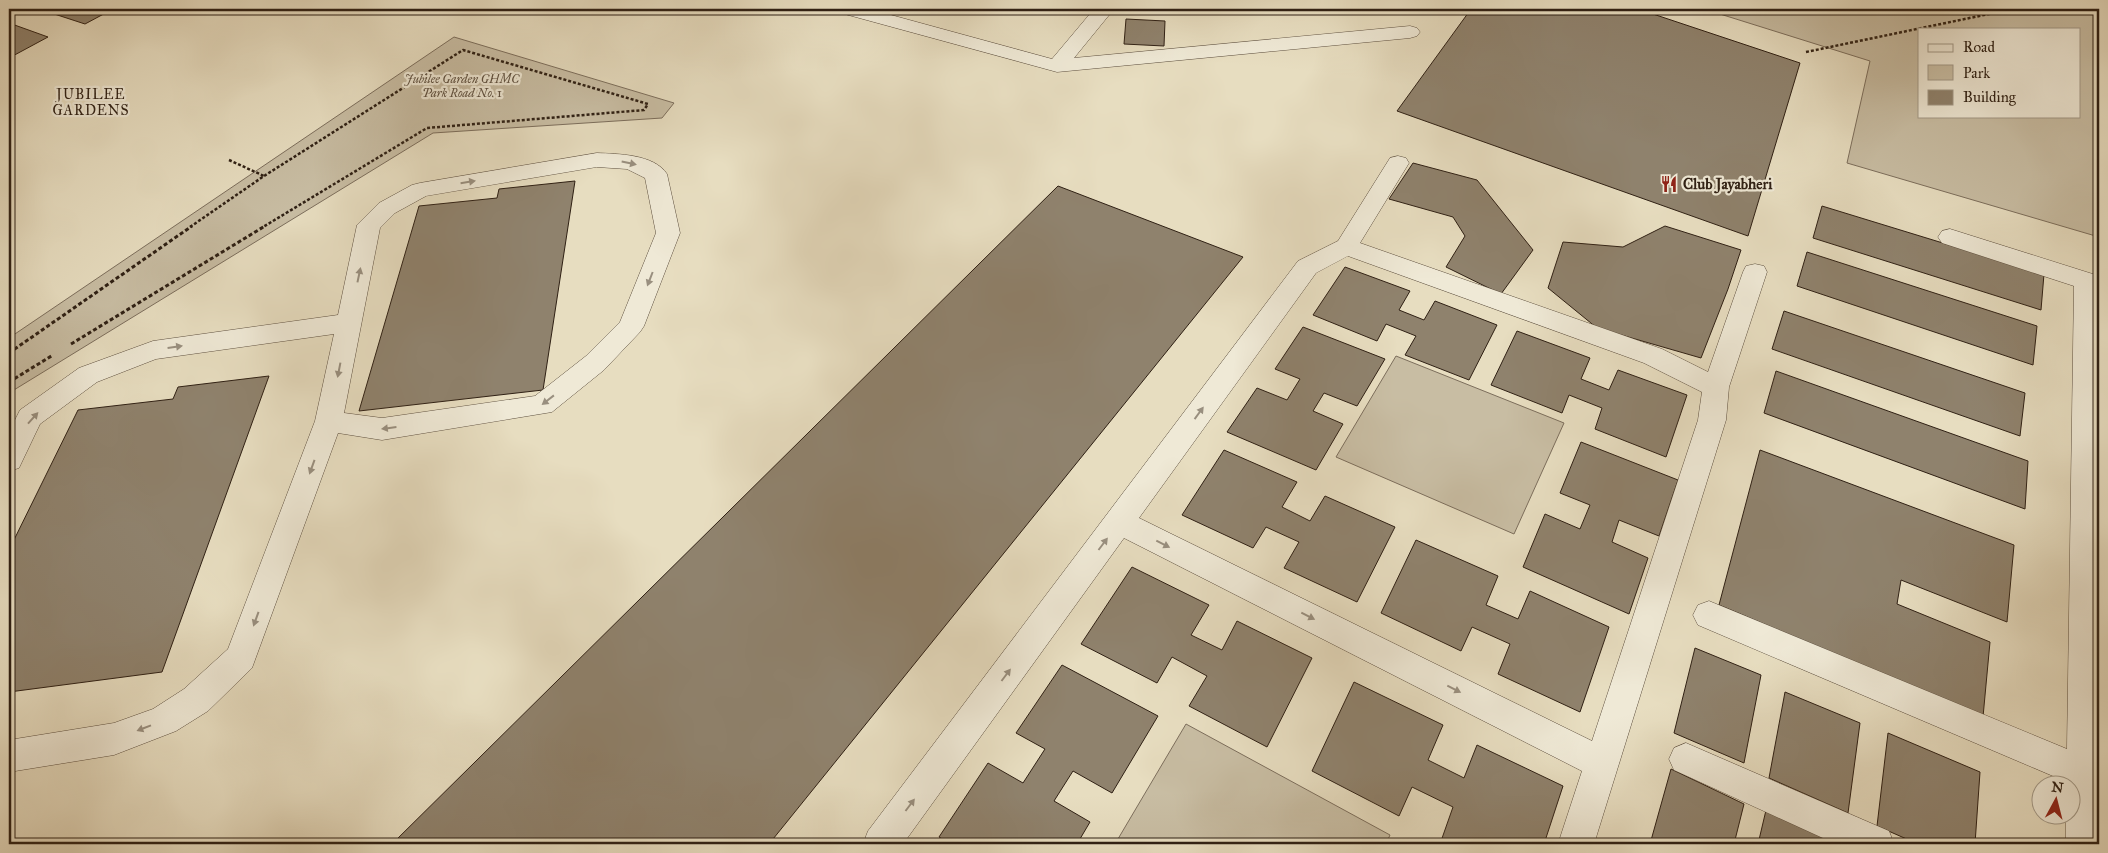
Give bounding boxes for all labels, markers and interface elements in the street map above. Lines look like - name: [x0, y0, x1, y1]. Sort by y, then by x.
- legend: [1918, 28, 2080, 118]
- text: Road: [1963, 38, 1995, 56]
- text: Park: [1963, 64, 1990, 82]
- park label: Jubilee Garden GHMC Park Road No. 1: [404, 72, 520, 100]
- district label: JUBILEE GARDENS: [52, 86, 130, 119]
- text: Building: [1963, 88, 2017, 106]
- one-way arrow: [621, 160, 637, 168]
- restaurant icon: Club Jayabheri: [1659, 174, 1679, 194]
- place label: Club Jayabheri: [1683, 175, 1773, 194]
- one-way arrow: [461, 177, 477, 185]
- one-way arrow: [355, 266, 363, 282]
- one-way arrow: [646, 272, 654, 287]
- one-way arrow: [168, 343, 184, 351]
- one-way arrow: [335, 363, 343, 379]
- one-way arrow: [541, 395, 555, 405]
- one-way arrow: [1194, 407, 1205, 420]
- one-way arrow: [27, 411, 38, 424]
- one-way arrow: [381, 424, 397, 432]
- one-way arrow: [308, 460, 316, 475]
- one-way arrow: [1098, 537, 1108, 551]
- one-way arrow: [1156, 540, 1170, 548]
- one-way arrow: [252, 612, 259, 627]
- one-way arrow: [1301, 612, 1316, 620]
- one-way arrow: [1001, 669, 1012, 682]
- one-way arrow: [1447, 685, 1461, 693]
- one-way arrow: [136, 725, 151, 732]
- north arrow: [2030, 776, 2080, 826]
- text: N: [2051, 778, 2065, 797]
- one-way arrow: [904, 799, 915, 812]

